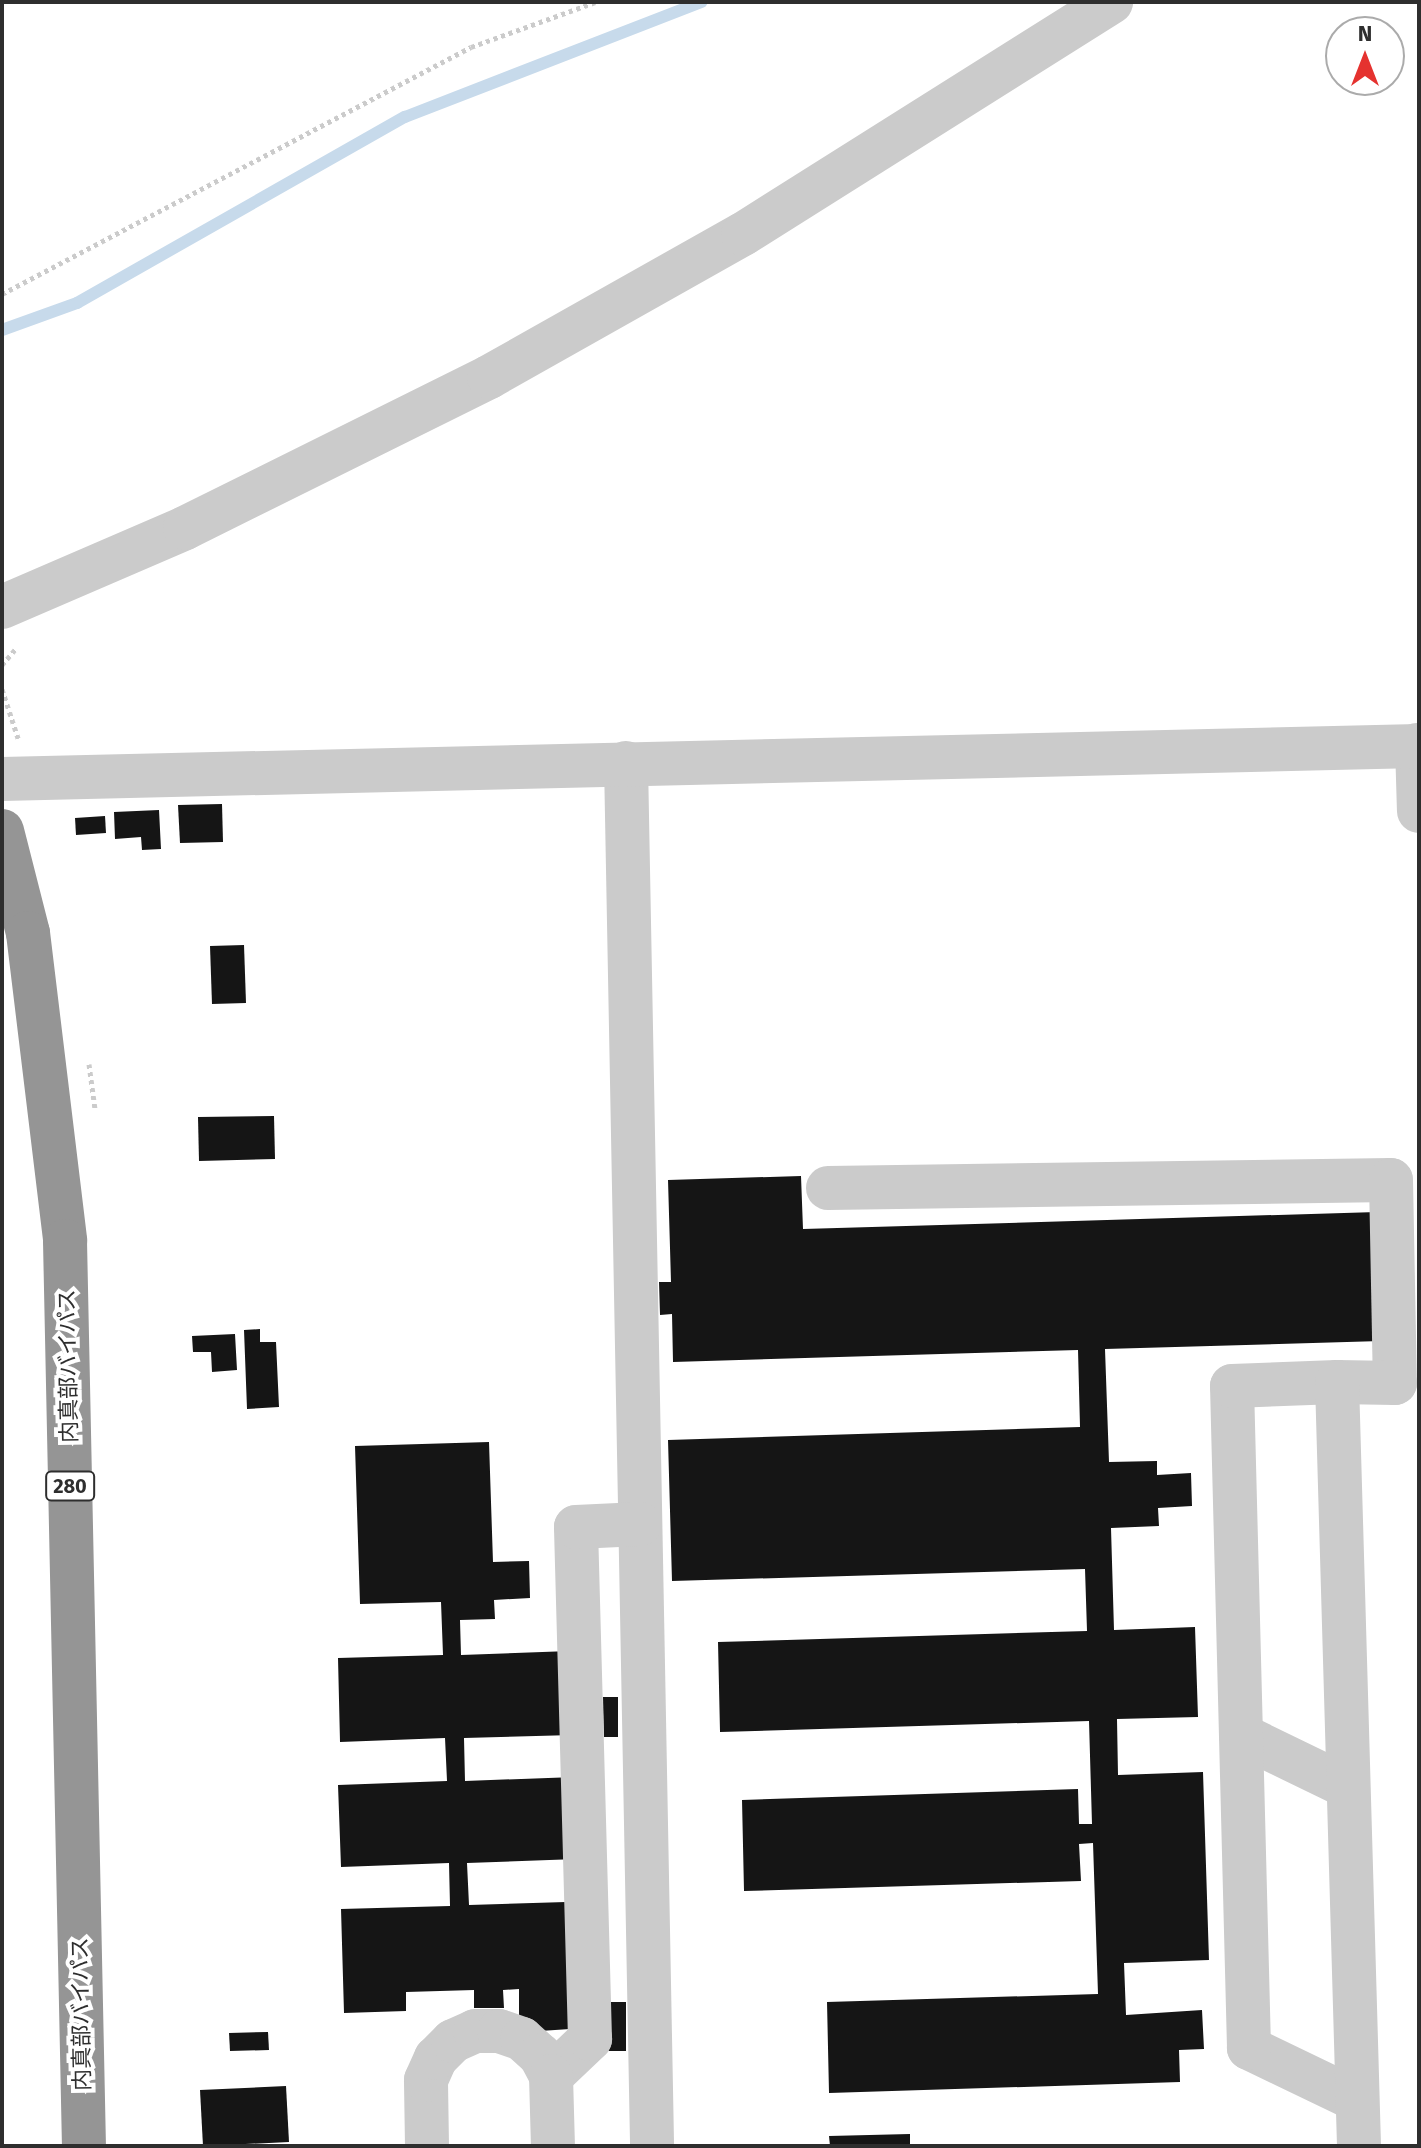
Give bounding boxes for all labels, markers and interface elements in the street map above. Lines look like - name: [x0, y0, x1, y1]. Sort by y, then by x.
- north arrow: [1325, 16, 1405, 96]
- text: N: [1358, 20, 1372, 47]
- street label: 内真部バイパス: [53, 1289, 83, 1443]
- road number: 280: [44, 1470, 96, 1502]
- street label: 内真部バイパス: [66, 1937, 96, 2091]

